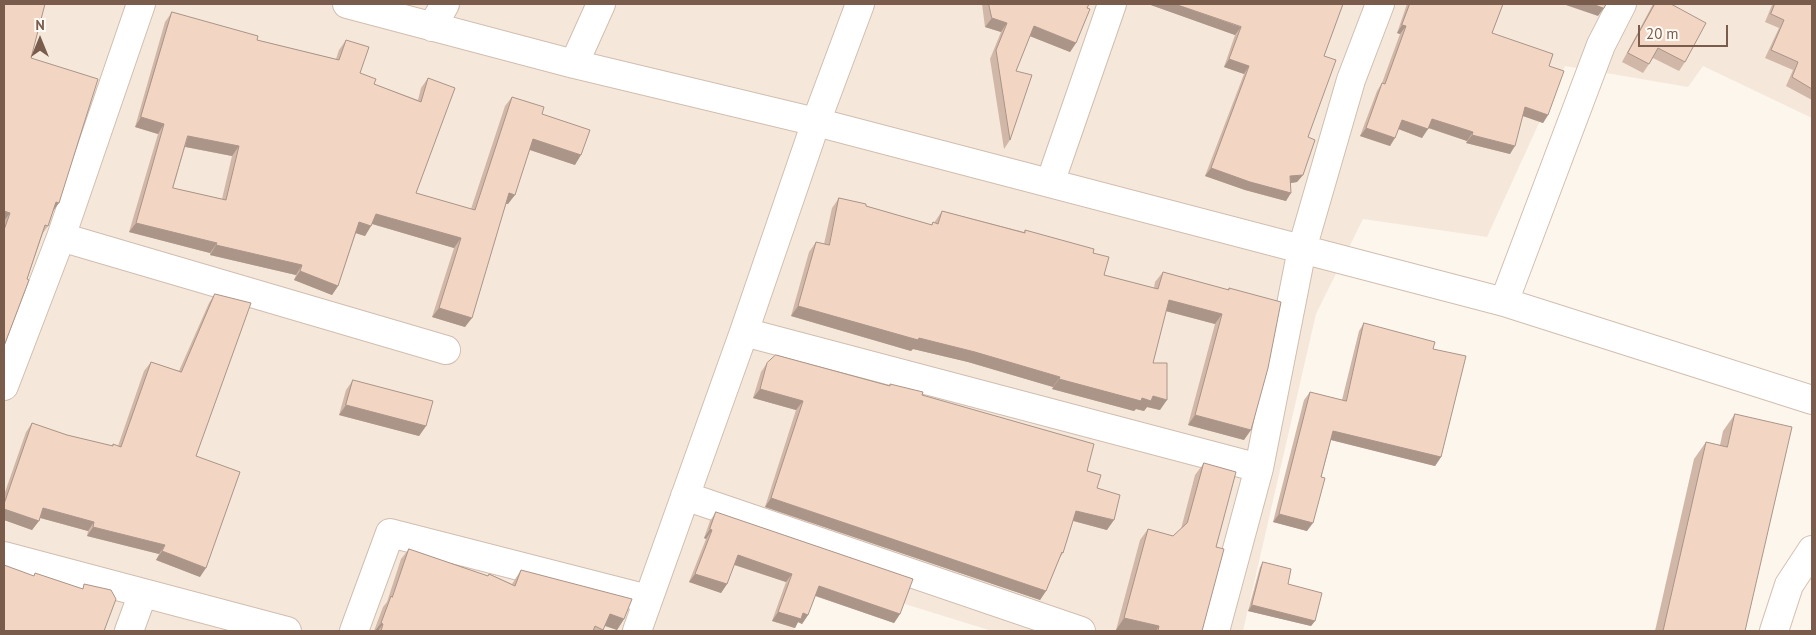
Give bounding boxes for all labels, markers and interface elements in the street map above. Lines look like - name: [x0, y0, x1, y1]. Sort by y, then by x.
- north arrow: [15, 15, 65, 65]
- scale bar: [1641, 15, 1731, 47]
- text: N: [35, 16, 45, 34]
- text: 20 m: [1646, 24, 1679, 43]

